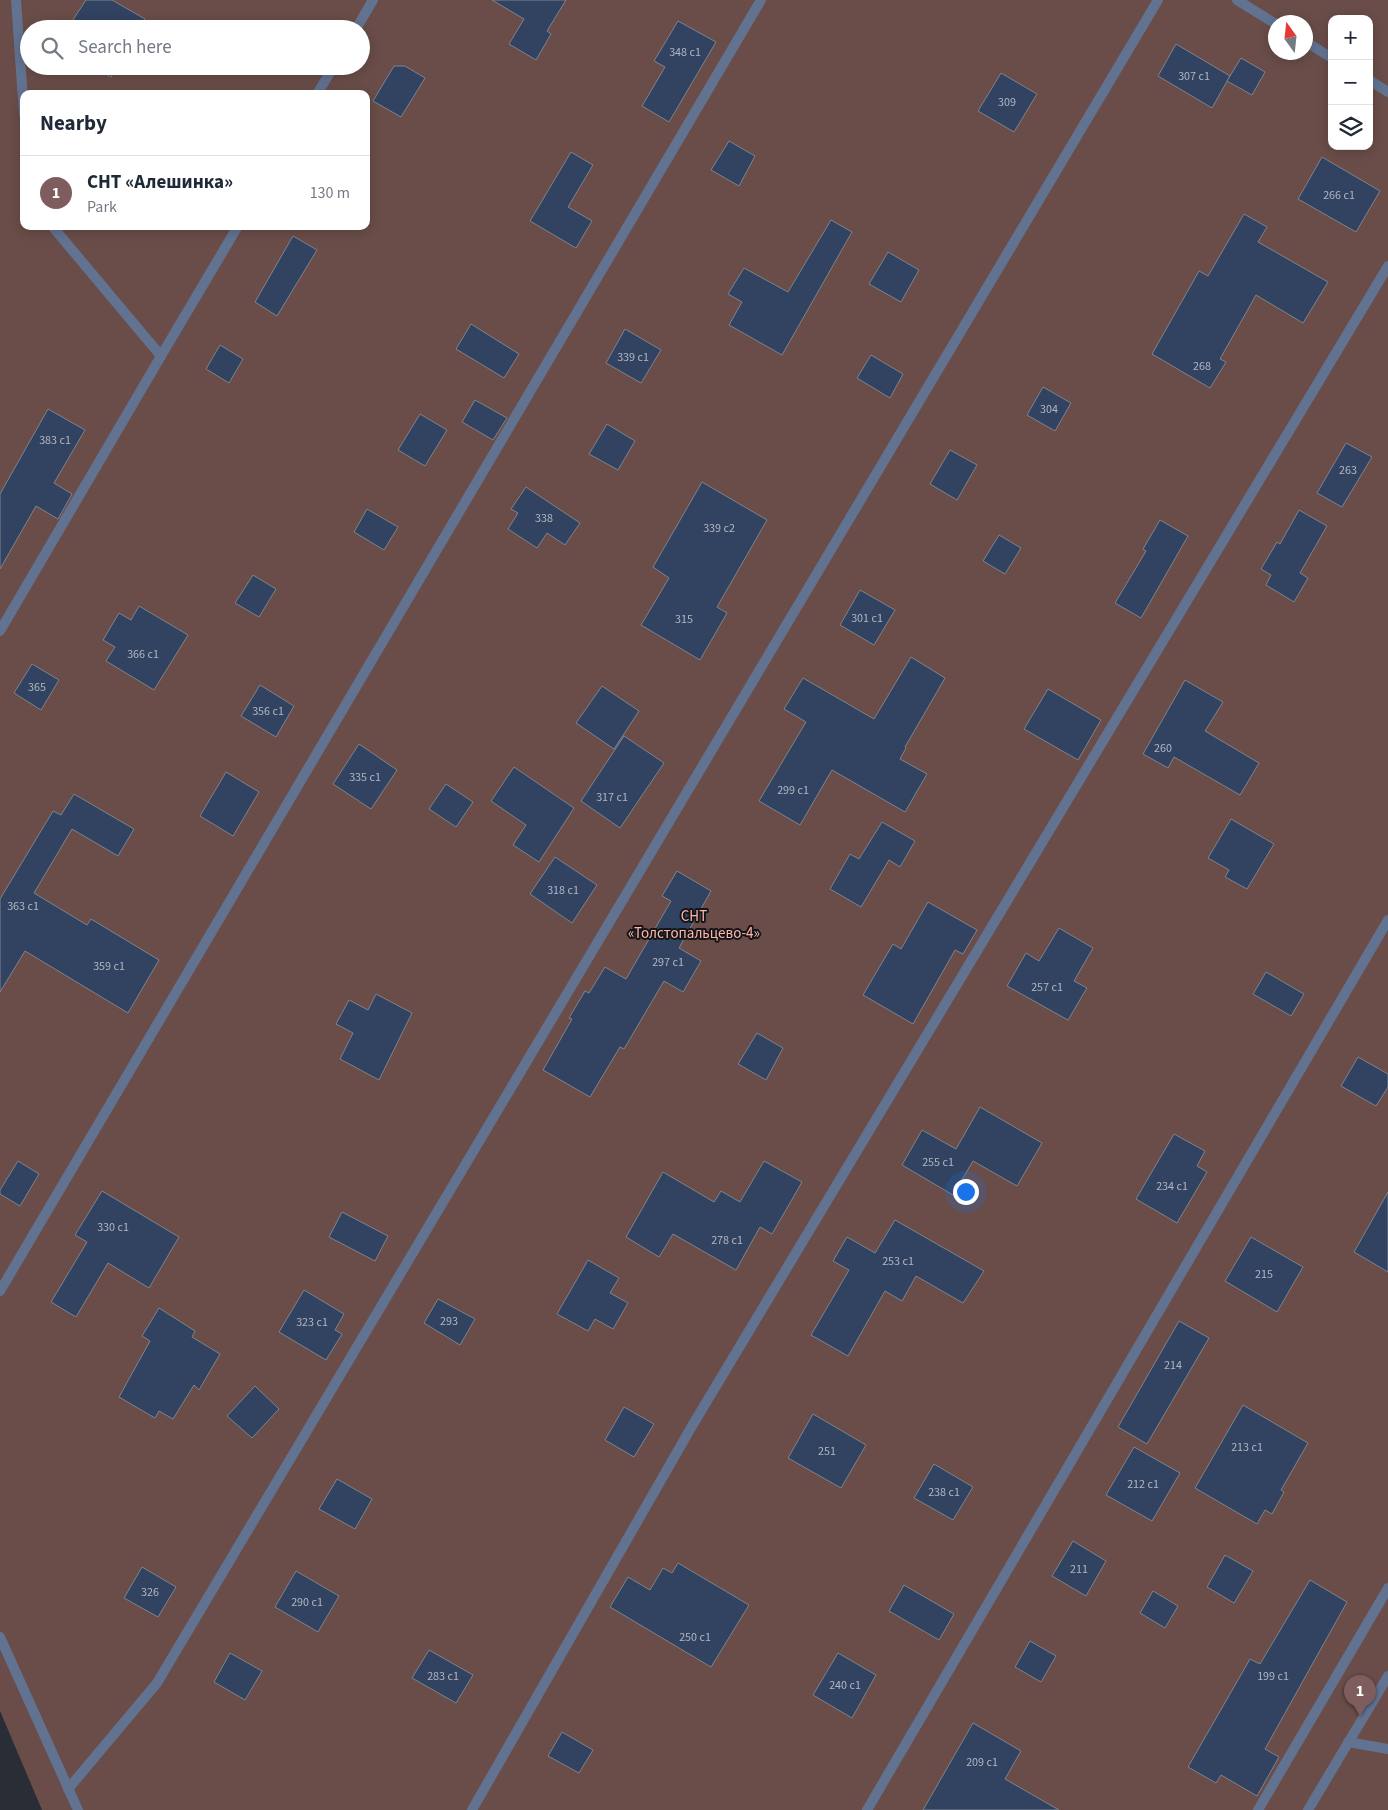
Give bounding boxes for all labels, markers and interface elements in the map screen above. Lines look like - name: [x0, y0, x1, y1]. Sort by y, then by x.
- north arrow: [1268, 15, 1313, 60]
- map controls: [1328, 15, 1373, 150]
- button: +: [1328, 15, 1373, 60]
- search box: [20, 20, 370, 75]
- icon: search: [38, 34, 66, 62]
- text: Search here: [78, 34, 172, 61]
- house number: 348 с1: [669, 44, 701, 61]
- button: −: [1328, 60, 1373, 105]
- house number: 307 с1: [1178, 68, 1210, 85]
- house number: 309: [998, 94, 1016, 111]
- button: layers: [1328, 105, 1373, 150]
- text: Nearby: [40, 108, 107, 138]
- text: СНТ «Алешинка»: [87, 169, 233, 196]
- text: 1: [52, 182, 60, 204]
- text: 130 m: [310, 182, 350, 204]
- house number: 266 с1: [1323, 187, 1355, 204]
- text: Park: [87, 196, 117, 218]
- house number: 339 с1: [617, 349, 649, 366]
- house number: 268: [1193, 358, 1211, 375]
- house number: 304: [1040, 401, 1058, 418]
- house number: 383 с1: [39, 432, 71, 449]
- house number: 263: [1339, 462, 1357, 479]
- house number: 338: [535, 510, 553, 527]
- house number: 339 с2: [703, 520, 735, 537]
- house number: 301 с1: [851, 610, 883, 627]
- house number: 315: [675, 611, 693, 628]
- house number: 366 с1: [127, 646, 159, 663]
- house number: 365: [28, 679, 46, 696]
- house number: 356 с1: [252, 703, 284, 720]
- house number: 260: [1154, 740, 1172, 757]
- house number: 335 с1: [349, 769, 381, 786]
- house number: 299 с1: [777, 782, 809, 799]
- house number: 317 с1: [596, 789, 628, 806]
- house number: 318 с1: [547, 882, 579, 899]
- house number: 363 с1: [7, 898, 39, 915]
- park label: СНТ «Толстопальцево-4»: [628, 906, 760, 944]
- house number: 297 с1: [652, 954, 684, 971]
- house number: 359 с1: [93, 958, 125, 975]
- house number: 257 с1: [1031, 979, 1063, 996]
- house number: 255 с1: [922, 1154, 954, 1171]
- house number: 234 с1: [1156, 1178, 1188, 1195]
- your location: [953, 1179, 979, 1205]
- house number: 330 с1: [97, 1219, 129, 1236]
- house number: 278 с1: [711, 1232, 743, 1249]
- house number: 253 с1: [882, 1253, 914, 1270]
- house number: 215: [1255, 1266, 1273, 1283]
- house number: 293: [440, 1313, 458, 1330]
- house number: 323 с1: [296, 1314, 328, 1331]
- house number: 214: [1164, 1357, 1182, 1374]
- house number: 213 с1: [1231, 1439, 1263, 1456]
- house number: 251: [818, 1443, 836, 1460]
- house number: 212 с1: [1127, 1476, 1159, 1493]
- house number: 238 с1: [928, 1484, 960, 1501]
- house number: 211: [1070, 1561, 1088, 1578]
- house number: 326: [141, 1584, 159, 1601]
- house number: 290 с1: [291, 1594, 323, 1611]
- house number: 250 с1: [679, 1629, 711, 1646]
- house number: 283 с1: [427, 1668, 459, 1685]
- house number: 199 с1: [1257, 1668, 1289, 1685]
- pin: 1: [1344, 1675, 1376, 1716]
- house number: 240 с1: [829, 1677, 861, 1694]
- house number: 209 с1: [966, 1754, 998, 1771]

